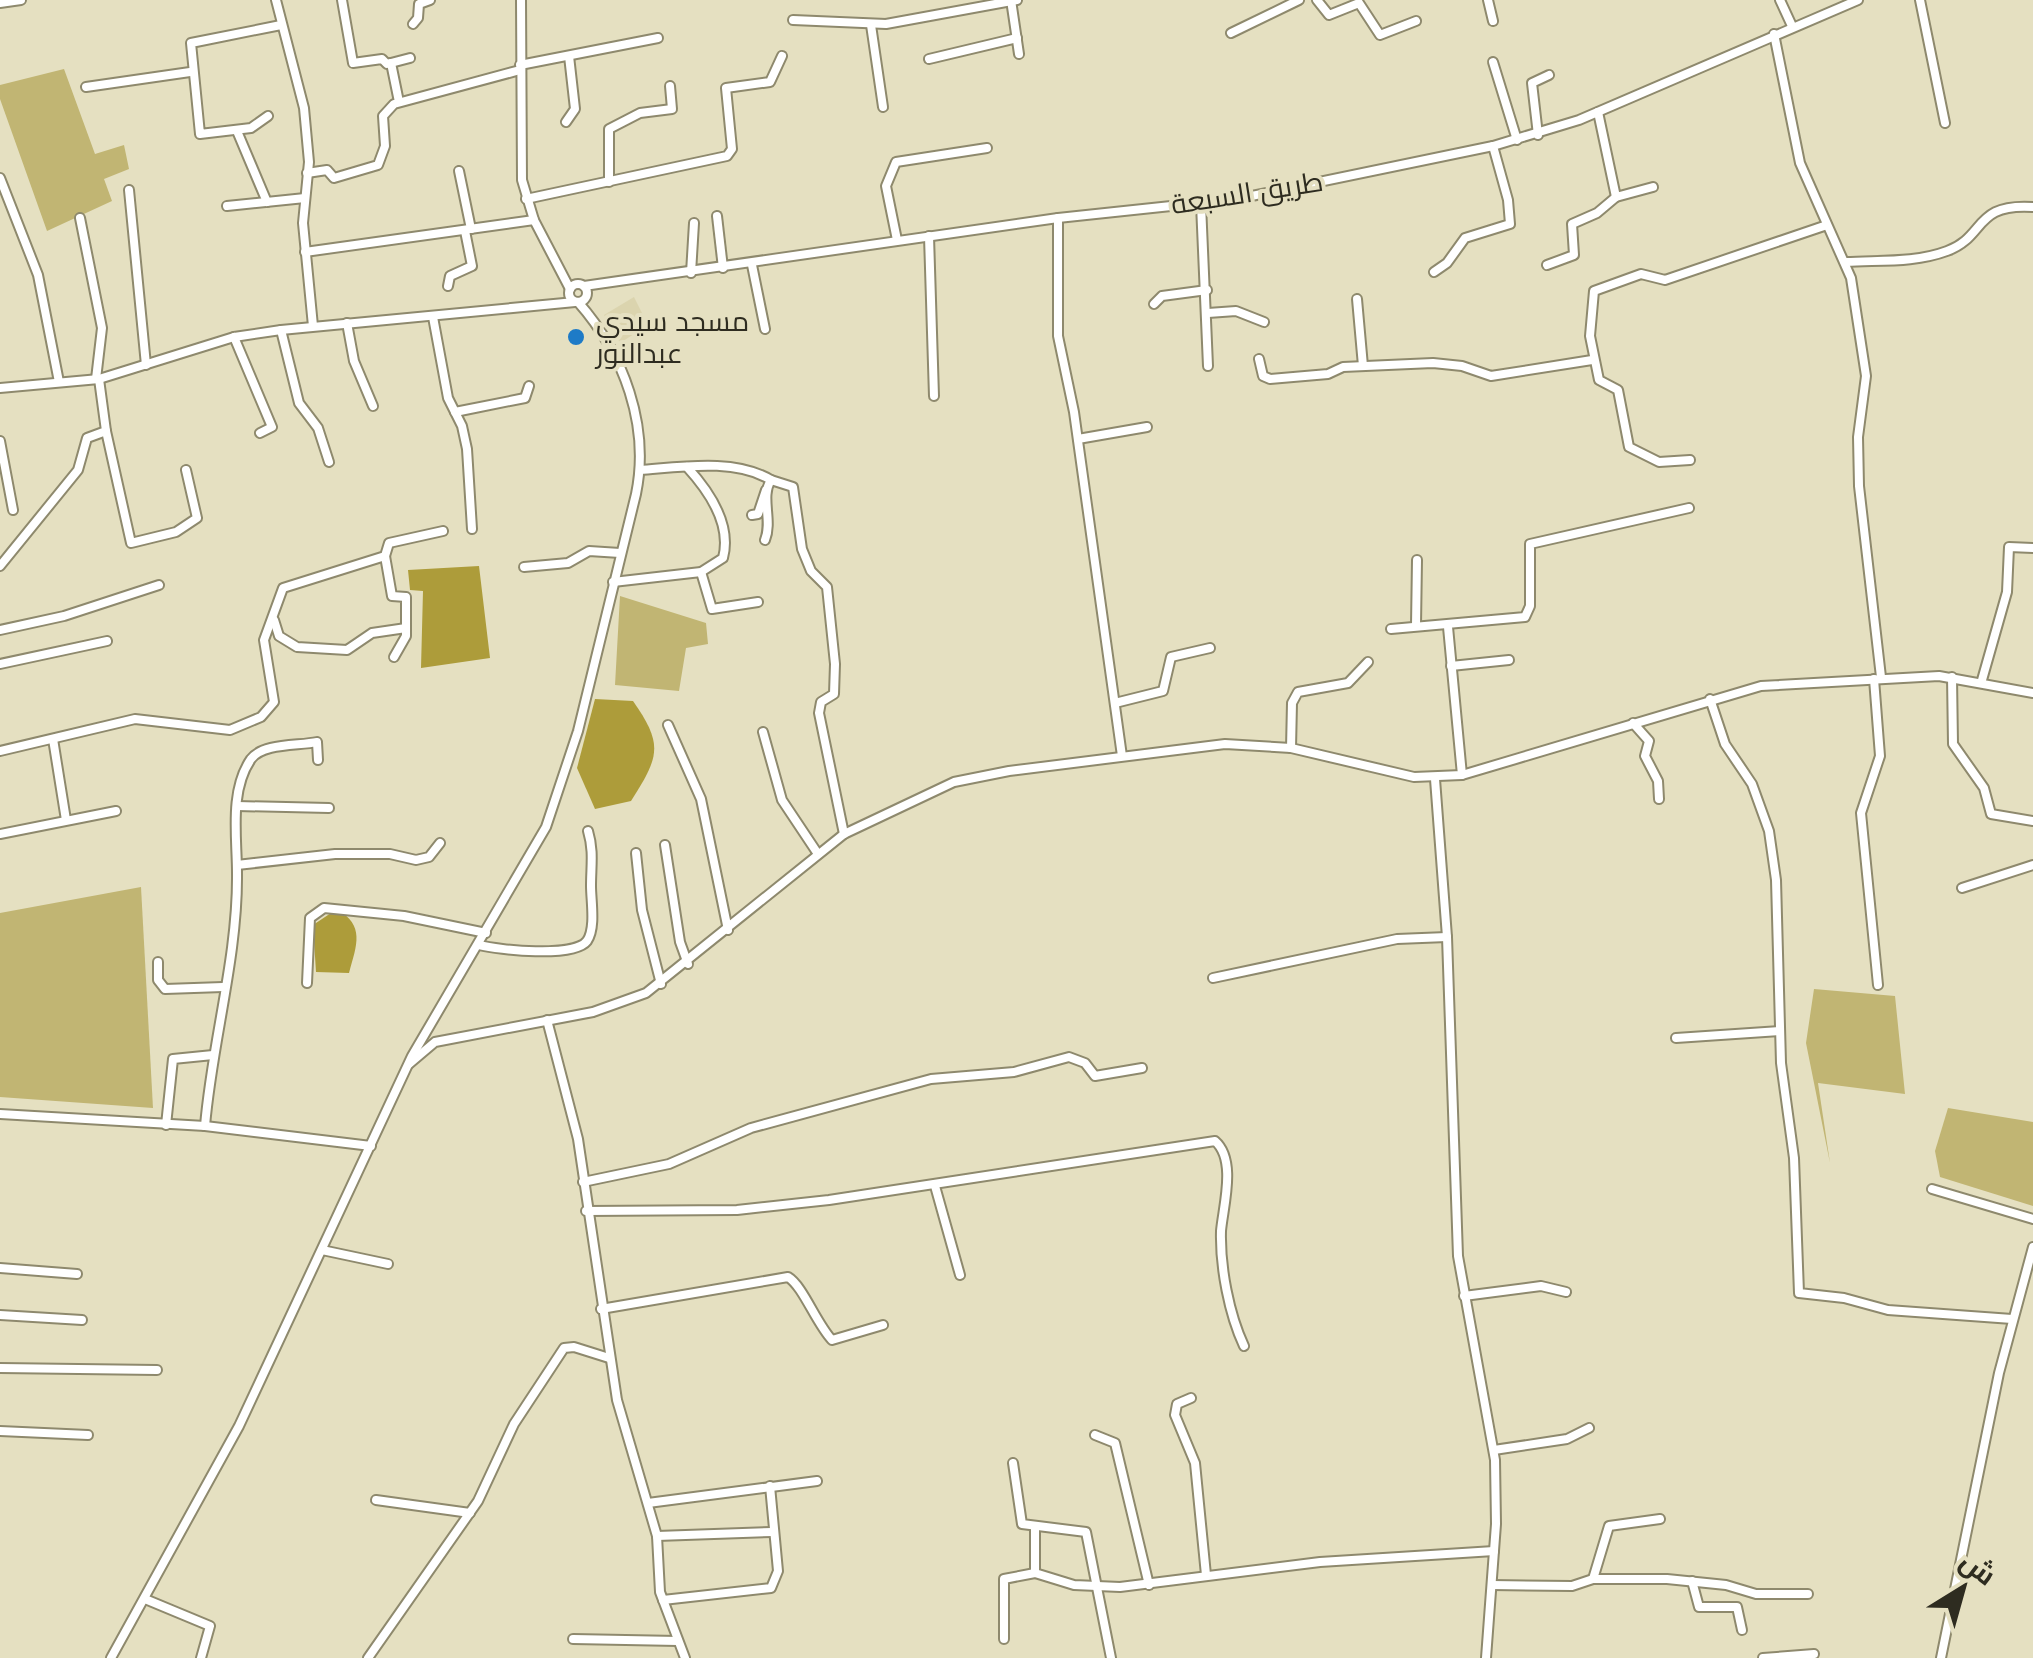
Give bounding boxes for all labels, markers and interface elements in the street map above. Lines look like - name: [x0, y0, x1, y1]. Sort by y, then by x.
- street label: طريق السبعة: [1169, 166, 1325, 221]
- place label: مسجد سيدي عبدالنور: [594, 306, 749, 369]
- marker: مسجد سيدي عبدالنور: [565, 326, 587, 348]
- north arrow: [1913, 1538, 2013, 1638]
- text: ش: [1953, 1545, 2001, 1592]

